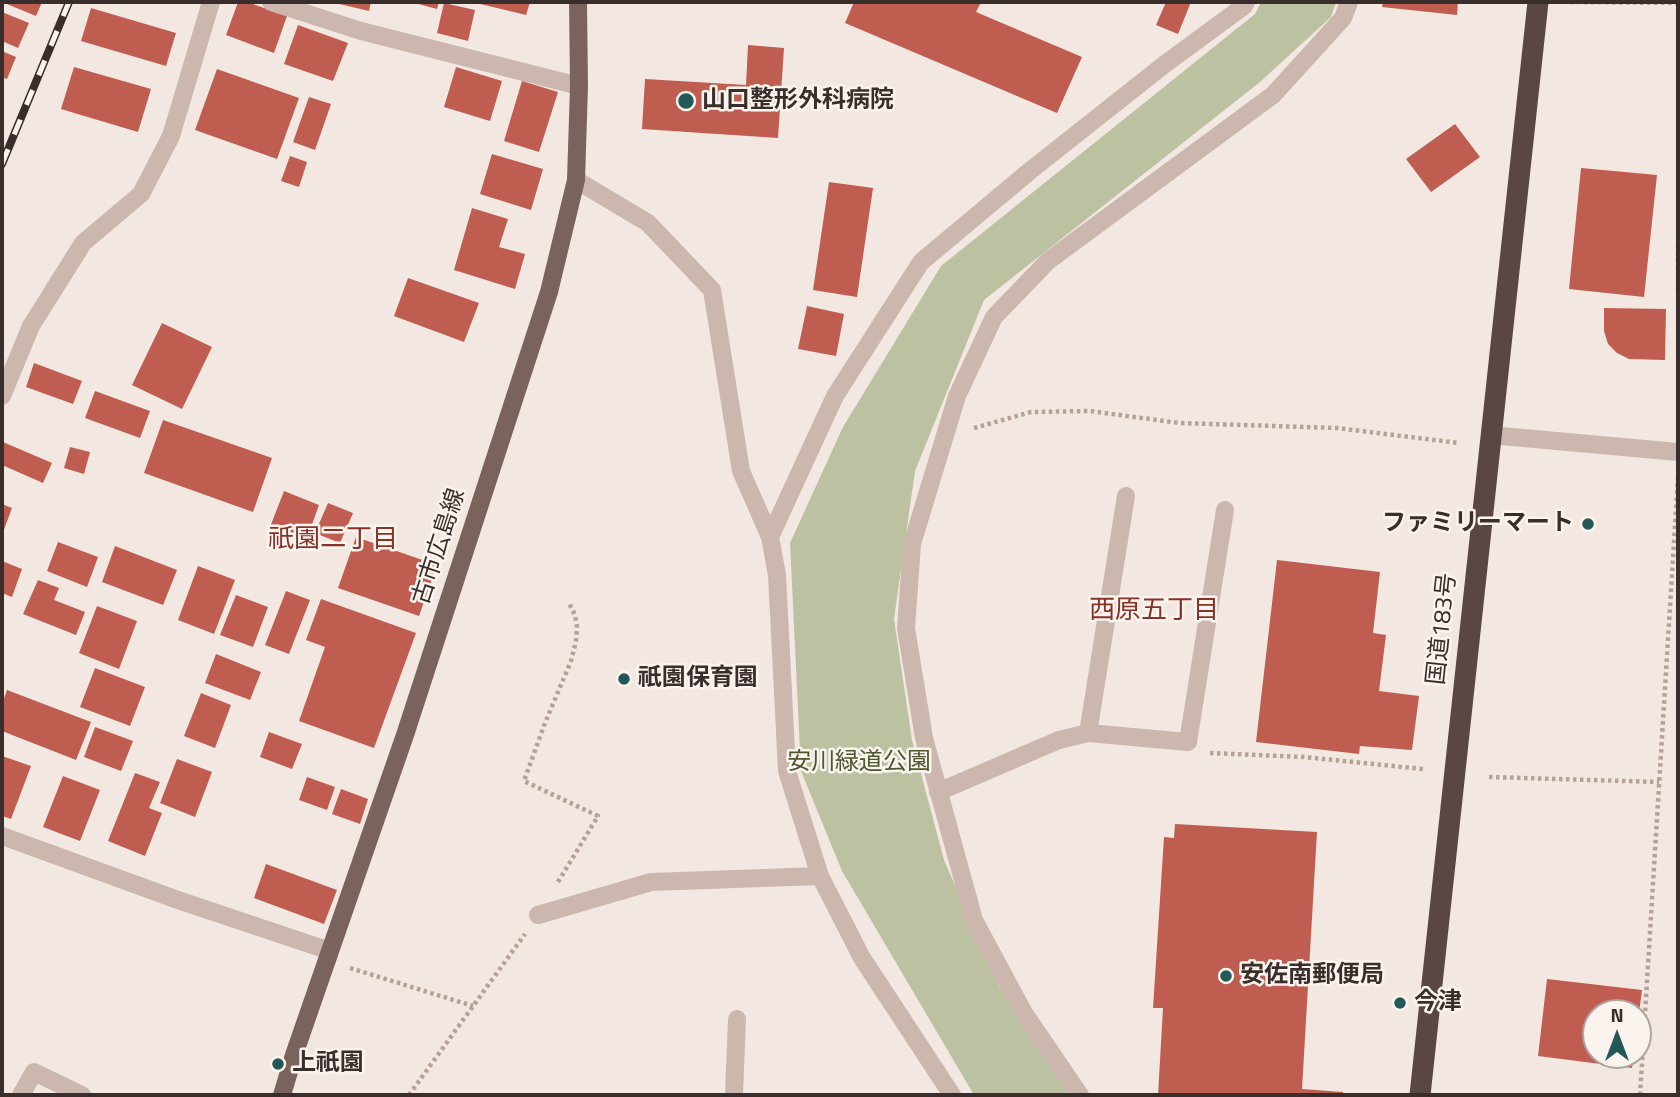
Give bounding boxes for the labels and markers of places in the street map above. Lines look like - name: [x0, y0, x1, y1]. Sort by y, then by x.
- place label: 山口整形外科病院: [702, 87, 894, 115]
- marker: 山口整形外科病院: [676, 91, 696, 111]
- place label: ファミリーマート: [1382, 510, 1574, 538]
- marker: ファミリーマート: [1580, 516, 1596, 532]
- place label: 祇園保育園: [638, 665, 758, 693]
- marker: 祇園保育園: [616, 671, 632, 687]
- place label: 安佐南郵便局: [1240, 962, 1384, 990]
- marker: 安佐南郵便局: [1218, 968, 1234, 984]
- place label: 今津: [1414, 989, 1462, 1017]
- marker: 今津: [1392, 995, 1408, 1011]
- place label: 上祇園: [292, 1050, 364, 1078]
- marker: 上祇園: [270, 1056, 286, 1072]

